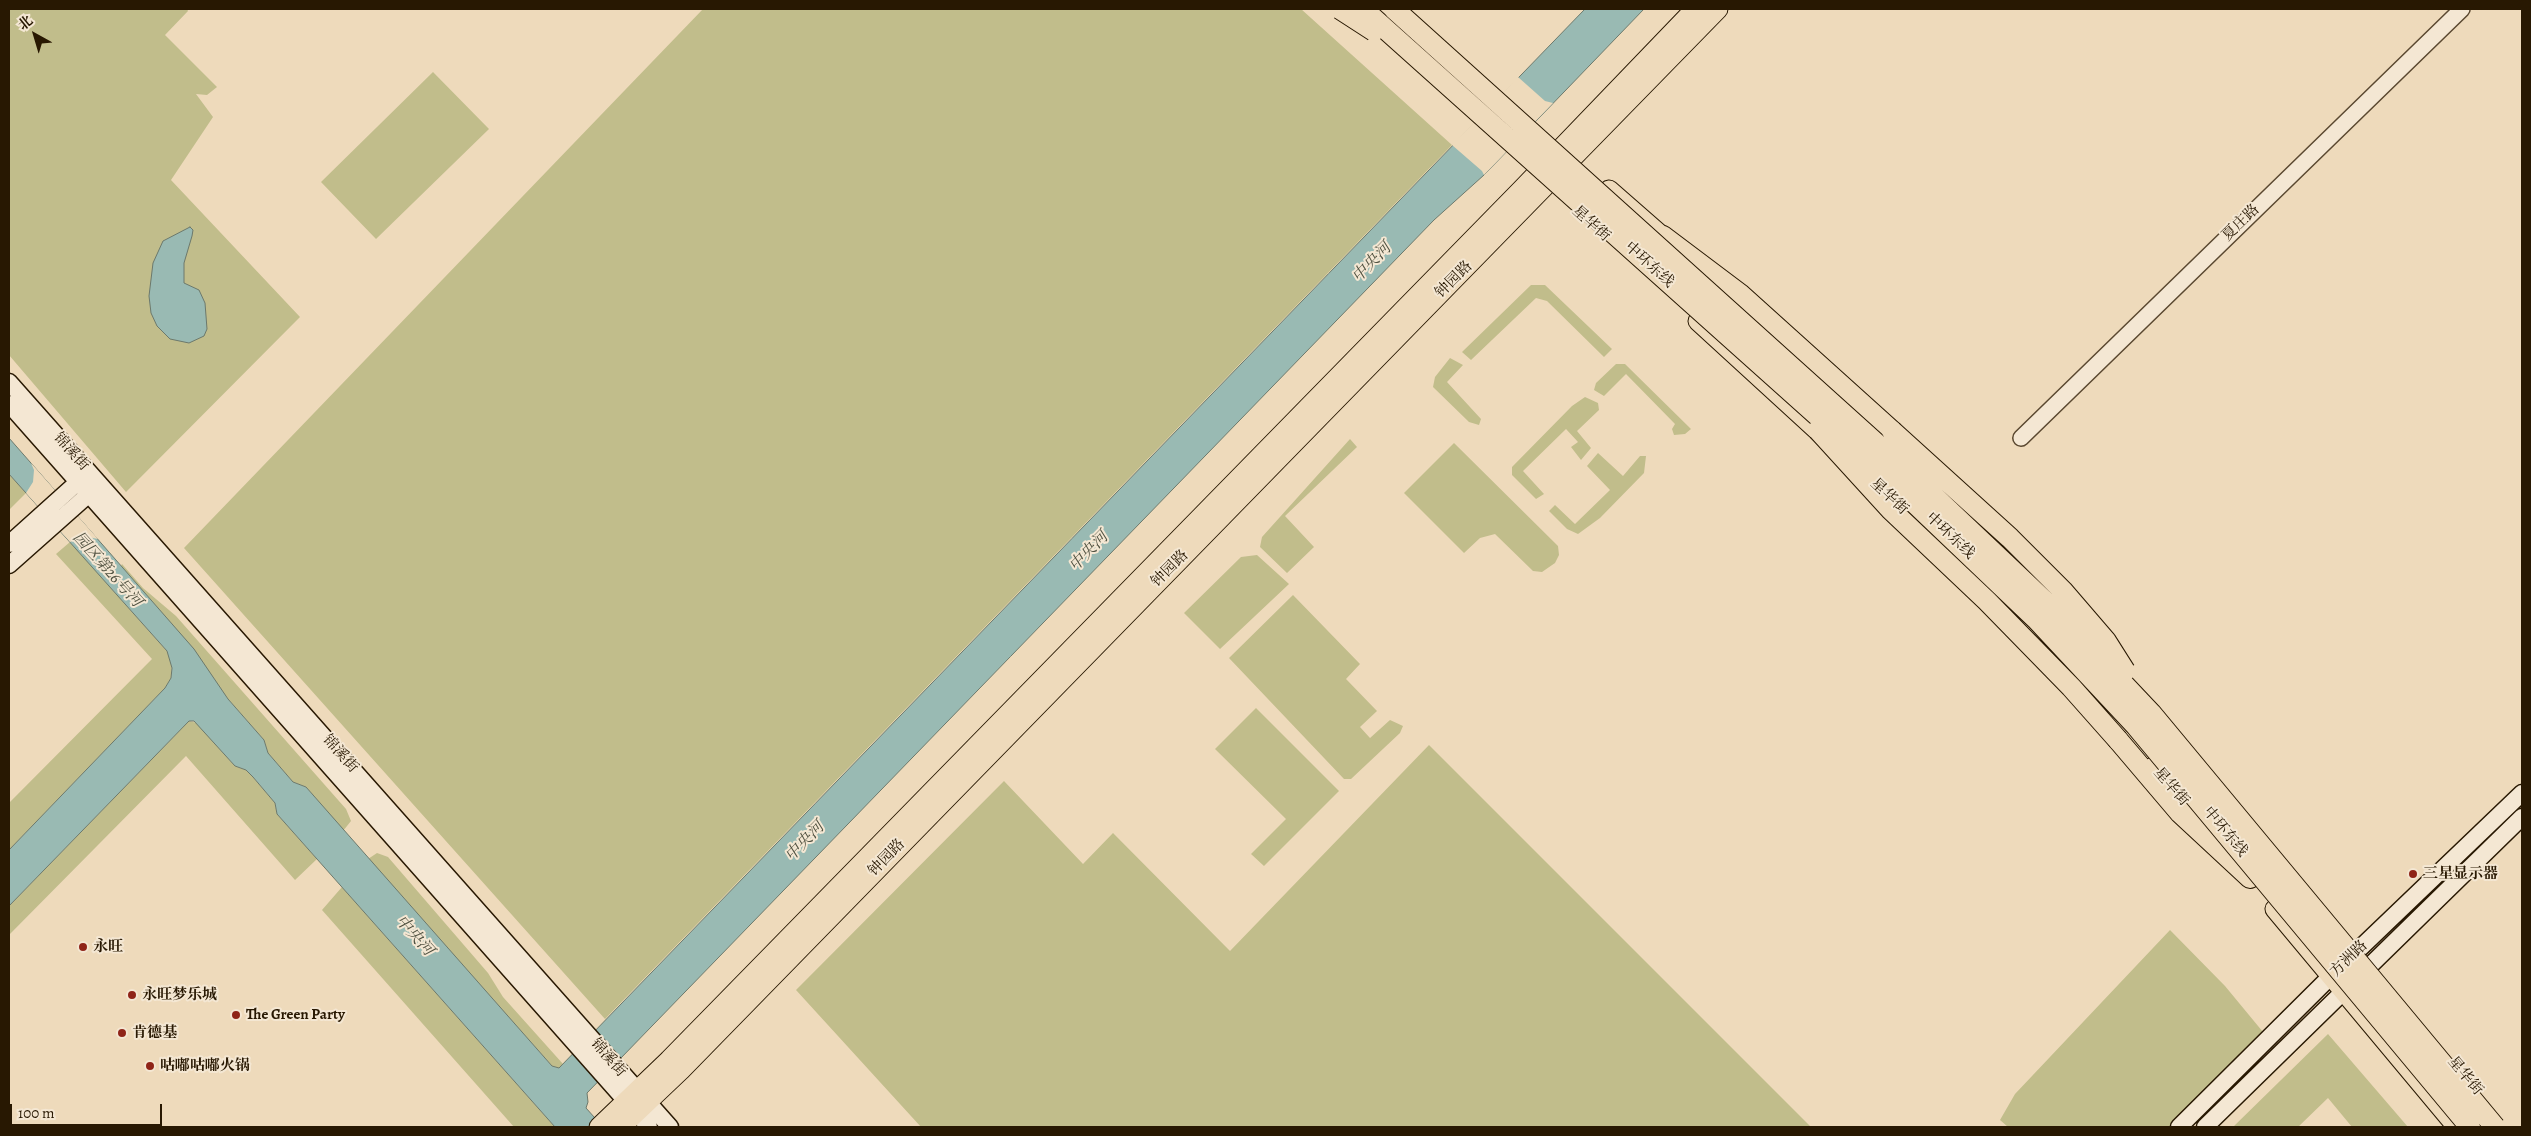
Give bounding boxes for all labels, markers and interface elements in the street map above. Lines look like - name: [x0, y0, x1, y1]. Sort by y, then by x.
- north arrow: [10, 10, 60, 60]
- text: 北: [14, 11, 37, 35]
- street label: 夏庄路: [2219, 201, 2263, 245]
- street label: 星华街: [1568, 202, 1614, 246]
- street label: 中环东线: [1621, 238, 1677, 292]
- water label: 中央河: [1348, 239, 1396, 287]
- street label: 钟园路: [1432, 258, 1476, 302]
- street label: 锦溪街: [49, 429, 93, 475]
- street label: 星华街: [1866, 475, 1912, 519]
- street label: 中环东线: [1922, 509, 1978, 563]
- water label: 中央河: [1065, 528, 1113, 576]
- water label: 园区第26号河: [68, 529, 146, 611]
- street label: 钟园路: [1148, 547, 1192, 591]
- street label: 锦溪街: [318, 731, 362, 777]
- street label: 星华街: [2149, 764, 2193, 810]
- street label: 中环东线: [2199, 803, 2251, 861]
- water label: 中央河: [781, 818, 829, 866]
- street label: 钟园路: [865, 836, 909, 880]
- place label: 三星显示器: [2423, 865, 2498, 883]
- marker: 三星显示器: [2407, 868, 2419, 880]
- water label: 中央河: [391, 912, 437, 960]
- street label: 方洲路: [2327, 937, 2371, 981]
- place label: 永旺: [93, 938, 123, 956]
- marker: 永旺: [77, 941, 89, 953]
- place label: 永旺梦乐城: [142, 986, 217, 1004]
- marker: 永旺梦乐城: [126, 989, 138, 1001]
- place label: The Green Party: [246, 1006, 345, 1024]
- marker: The Green Party: [230, 1009, 242, 1021]
- place label: 肯德基: [132, 1024, 177, 1042]
- marker: 肯德基: [116, 1027, 128, 1039]
- street label: 锦溪街: [586, 1035, 630, 1081]
- street label: 星华街: [2444, 1053, 2486, 1099]
- place label: 咕嘟咕嘟火锅: [160, 1057, 250, 1075]
- marker: 咕嘟咕嘟火锅: [144, 1060, 156, 1072]
- scale bar: [12, 1094, 165, 1126]
- text: 100 m: [18, 1103, 55, 1123]

